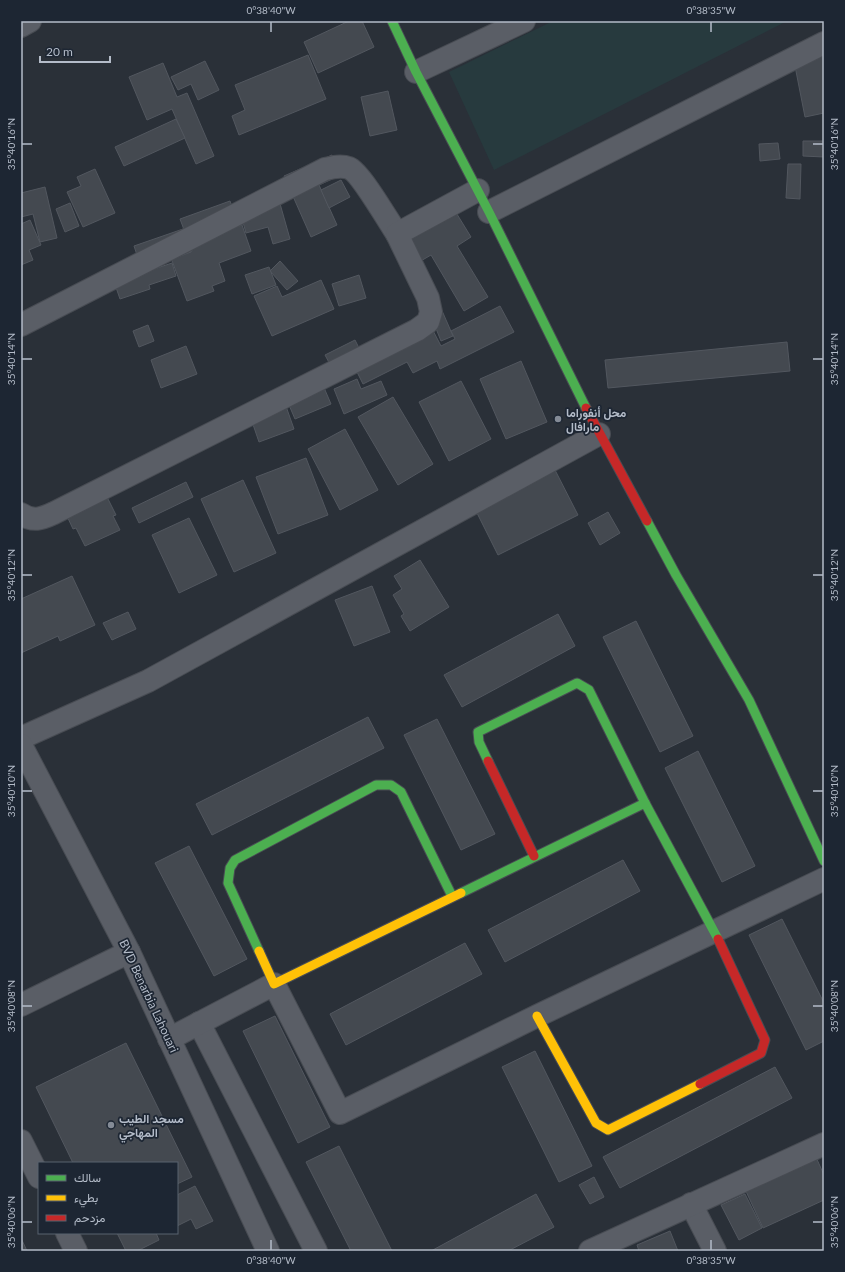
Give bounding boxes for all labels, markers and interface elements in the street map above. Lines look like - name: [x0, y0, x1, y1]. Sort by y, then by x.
- text: 0°38'40"W: [246, 4, 296, 16]
- text: 0°38'35"W: [686, 4, 736, 16]
- scale bar: [40, 38, 110, 64]
- text: 20 m: [46, 44, 73, 59]
- text: 35°40'16"N: [5, 118, 17, 170]
- text: 35°40'16"N: [828, 118, 840, 170]
- text: 35°40'14"N: [5, 333, 17, 385]
- text: 35°40'14"N: [828, 333, 840, 385]
- place label: محل أنفوراما مارافال: [566, 405, 627, 435]
- marker: محل أنفوراما مارافال: [553, 414, 563, 424]
- text: 35°40'12"N: [5, 549, 17, 601]
- text: 35°40'12"N: [828, 549, 840, 601]
- text: 35°40'10"N: [5, 765, 17, 817]
- text: 35°40'10"N: [828, 765, 840, 817]
- street label: BVD Benarbia Lahouari: [116, 937, 182, 1055]
- text: 35°40'08"N: [5, 980, 17, 1032]
- text: 35°40'08"N: [828, 980, 840, 1032]
- place label: مسجد الطيب المهاجي: [119, 1111, 184, 1143]
- marker: مسجد الطيب المهاجي: [106, 1120, 116, 1130]
- legend: [38, 1162, 178, 1234]
- text: سالك: [74, 1170, 101, 1185]
- text: بطيء: [74, 1190, 98, 1208]
- text: 35°40'06"N: [5, 1196, 17, 1248]
- text: 35°40'06"N: [828, 1196, 840, 1248]
- text: مزدحم: [74, 1210, 105, 1226]
- text: 0°38'40"W: [246, 1254, 296, 1266]
- text: 0°38'35"W: [686, 1254, 736, 1266]

